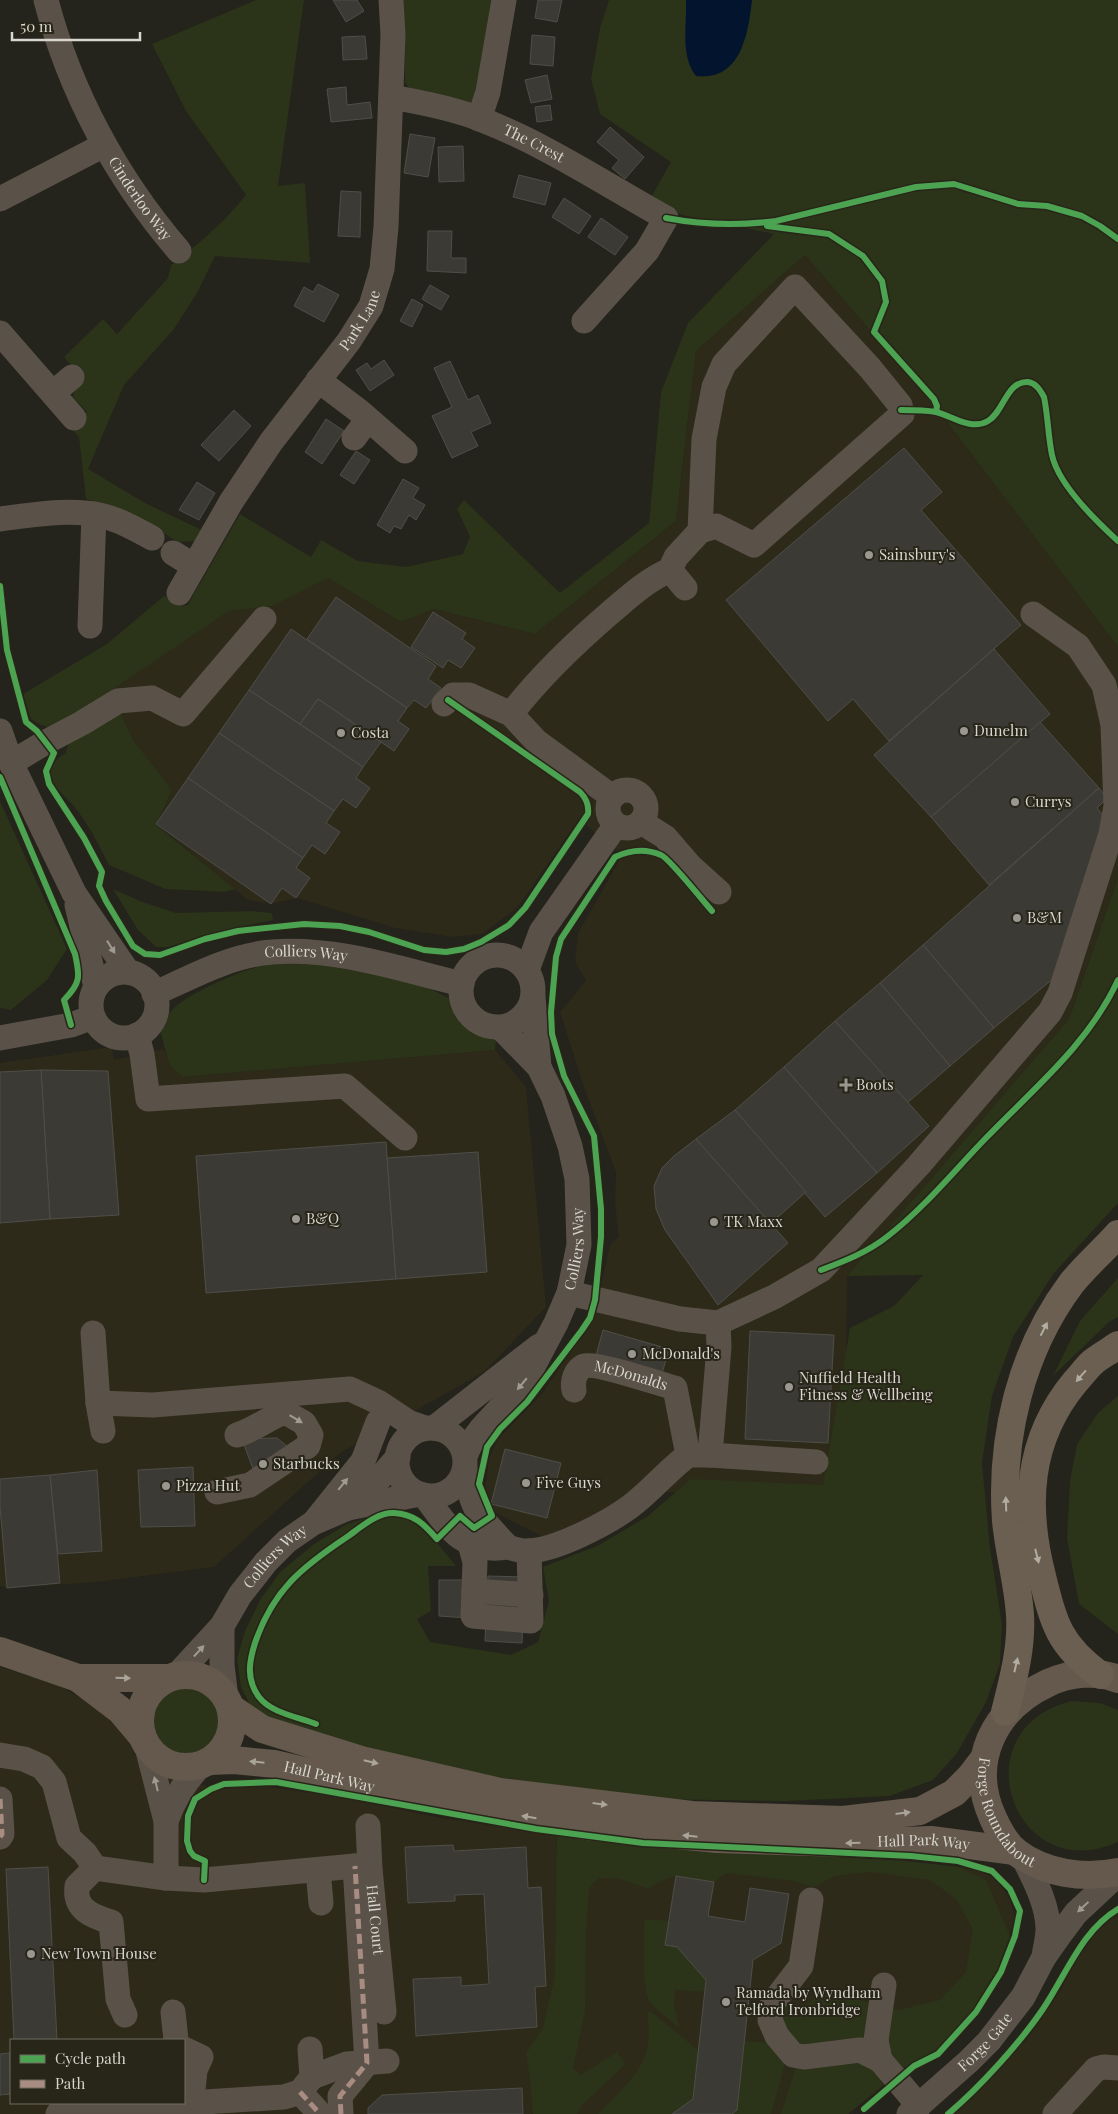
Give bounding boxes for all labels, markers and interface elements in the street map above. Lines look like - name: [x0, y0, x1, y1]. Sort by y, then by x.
- scale bar: [12, 10, 140, 42]
- text: 50 m: [20, 16, 53, 36]
- street label: The Crest: [501, 119, 569, 167]
- street label: Cinderloo Way: [105, 152, 177, 244]
- street label: Park Lane: [334, 288, 384, 355]
- place label: Sainsbury's: [879, 544, 956, 564]
- marker: Sainsbury's: [863, 549, 875, 561]
- place label: Dunelm: [974, 720, 1028, 740]
- place label: Costa: [351, 722, 390, 742]
- marker: Dunelm: [958, 725, 970, 737]
- marker: Costa: [335, 727, 347, 739]
- place label: Currys: [1025, 791, 1072, 811]
- marker: Currys: [1009, 796, 1021, 808]
- place label: B&M: [1027, 907, 1062, 927]
- marker: B&M: [1011, 912, 1023, 924]
- one-way arrow: [107, 940, 116, 953]
- street label: Colliers Way: [263, 940, 350, 965]
- place label: Boots: [856, 1074, 894, 1094]
- marker: Boots: [840, 1079, 852, 1091]
- street label: Colliers Way: [559, 1207, 588, 1292]
- place label: B&Q: [306, 1208, 340, 1228]
- place label: TK Maxx: [724, 1211, 783, 1231]
- marker: B&Q: [290, 1213, 302, 1225]
- marker: TK Maxx: [708, 1216, 720, 1228]
- one-way arrow: [1040, 1321, 1048, 1336]
- place label: McDonald's: [642, 1343, 720, 1363]
- marker: McDonald's: [626, 1348, 638, 1360]
- street label: McDonalds: [593, 1355, 670, 1394]
- place label: Nuffield Health Fitness & Wellbeing: [799, 1367, 933, 1404]
- one-way arrow: [1076, 1370, 1087, 1382]
- one-way arrow: [517, 1377, 528, 1390]
- marker: Nuffield Health Fitness & Wellbeing: [783, 1381, 795, 1393]
- one-way arrow: [290, 1414, 303, 1423]
- place label: Starbucks: [273, 1453, 340, 1473]
- marker: Starbucks: [257, 1458, 269, 1470]
- place label: Five Guys: [536, 1472, 601, 1492]
- place label: Pizza Hut: [176, 1475, 240, 1495]
- marker: Five Guys: [520, 1477, 532, 1489]
- one-way arrow: [337, 1478, 348, 1491]
- marker: Pizza Hut: [160, 1480, 172, 1492]
- one-way arrow: [1002, 1495, 1010, 1511]
- street label: Colliers Way: [238, 1519, 311, 1592]
- one-way arrow: [1033, 1548, 1041, 1563]
- one-way arrow: [193, 1646, 205, 1658]
- one-way arrow: [1012, 1657, 1020, 1672]
- one-way arrow: [115, 1674, 131, 1682]
- street label: Hall Park Way: [282, 1756, 377, 1796]
- street label: Forge Roundabout: [974, 1756, 1040, 1872]
- one-way arrow: [249, 1758, 265, 1766]
- one-way arrow: [364, 1758, 379, 1766]
- one-way arrow: [152, 1777, 160, 1792]
- one-way arrow: [592, 1800, 608, 1808]
- one-way arrow: [895, 1809, 911, 1817]
- one-way arrow: [521, 1813, 537, 1821]
- street label: Hall Park Way: [877, 1829, 972, 1854]
- one-way arrow: [682, 1832, 698, 1840]
- one-way arrow: [844, 1839, 860, 1847]
- street label: Hall Court: [363, 1884, 389, 1956]
- one-way arrow: [1077, 1901, 1089, 1913]
- place label: New Town House: [41, 1943, 157, 1963]
- marker: New Town House: [25, 1948, 37, 1960]
- place label: Ramada by Wyndham Telford Ironbridge: [736, 1982, 881, 2019]
- marker: Ramada by Wyndham Telford Ironbridge: [720, 1996, 732, 2008]
- street label: Forge Gate: [953, 2008, 1016, 2075]
- legend: [10, 2039, 185, 2104]
- text: Cycle path: [55, 2048, 126, 2068]
- text: Path: [55, 2073, 85, 2093]

